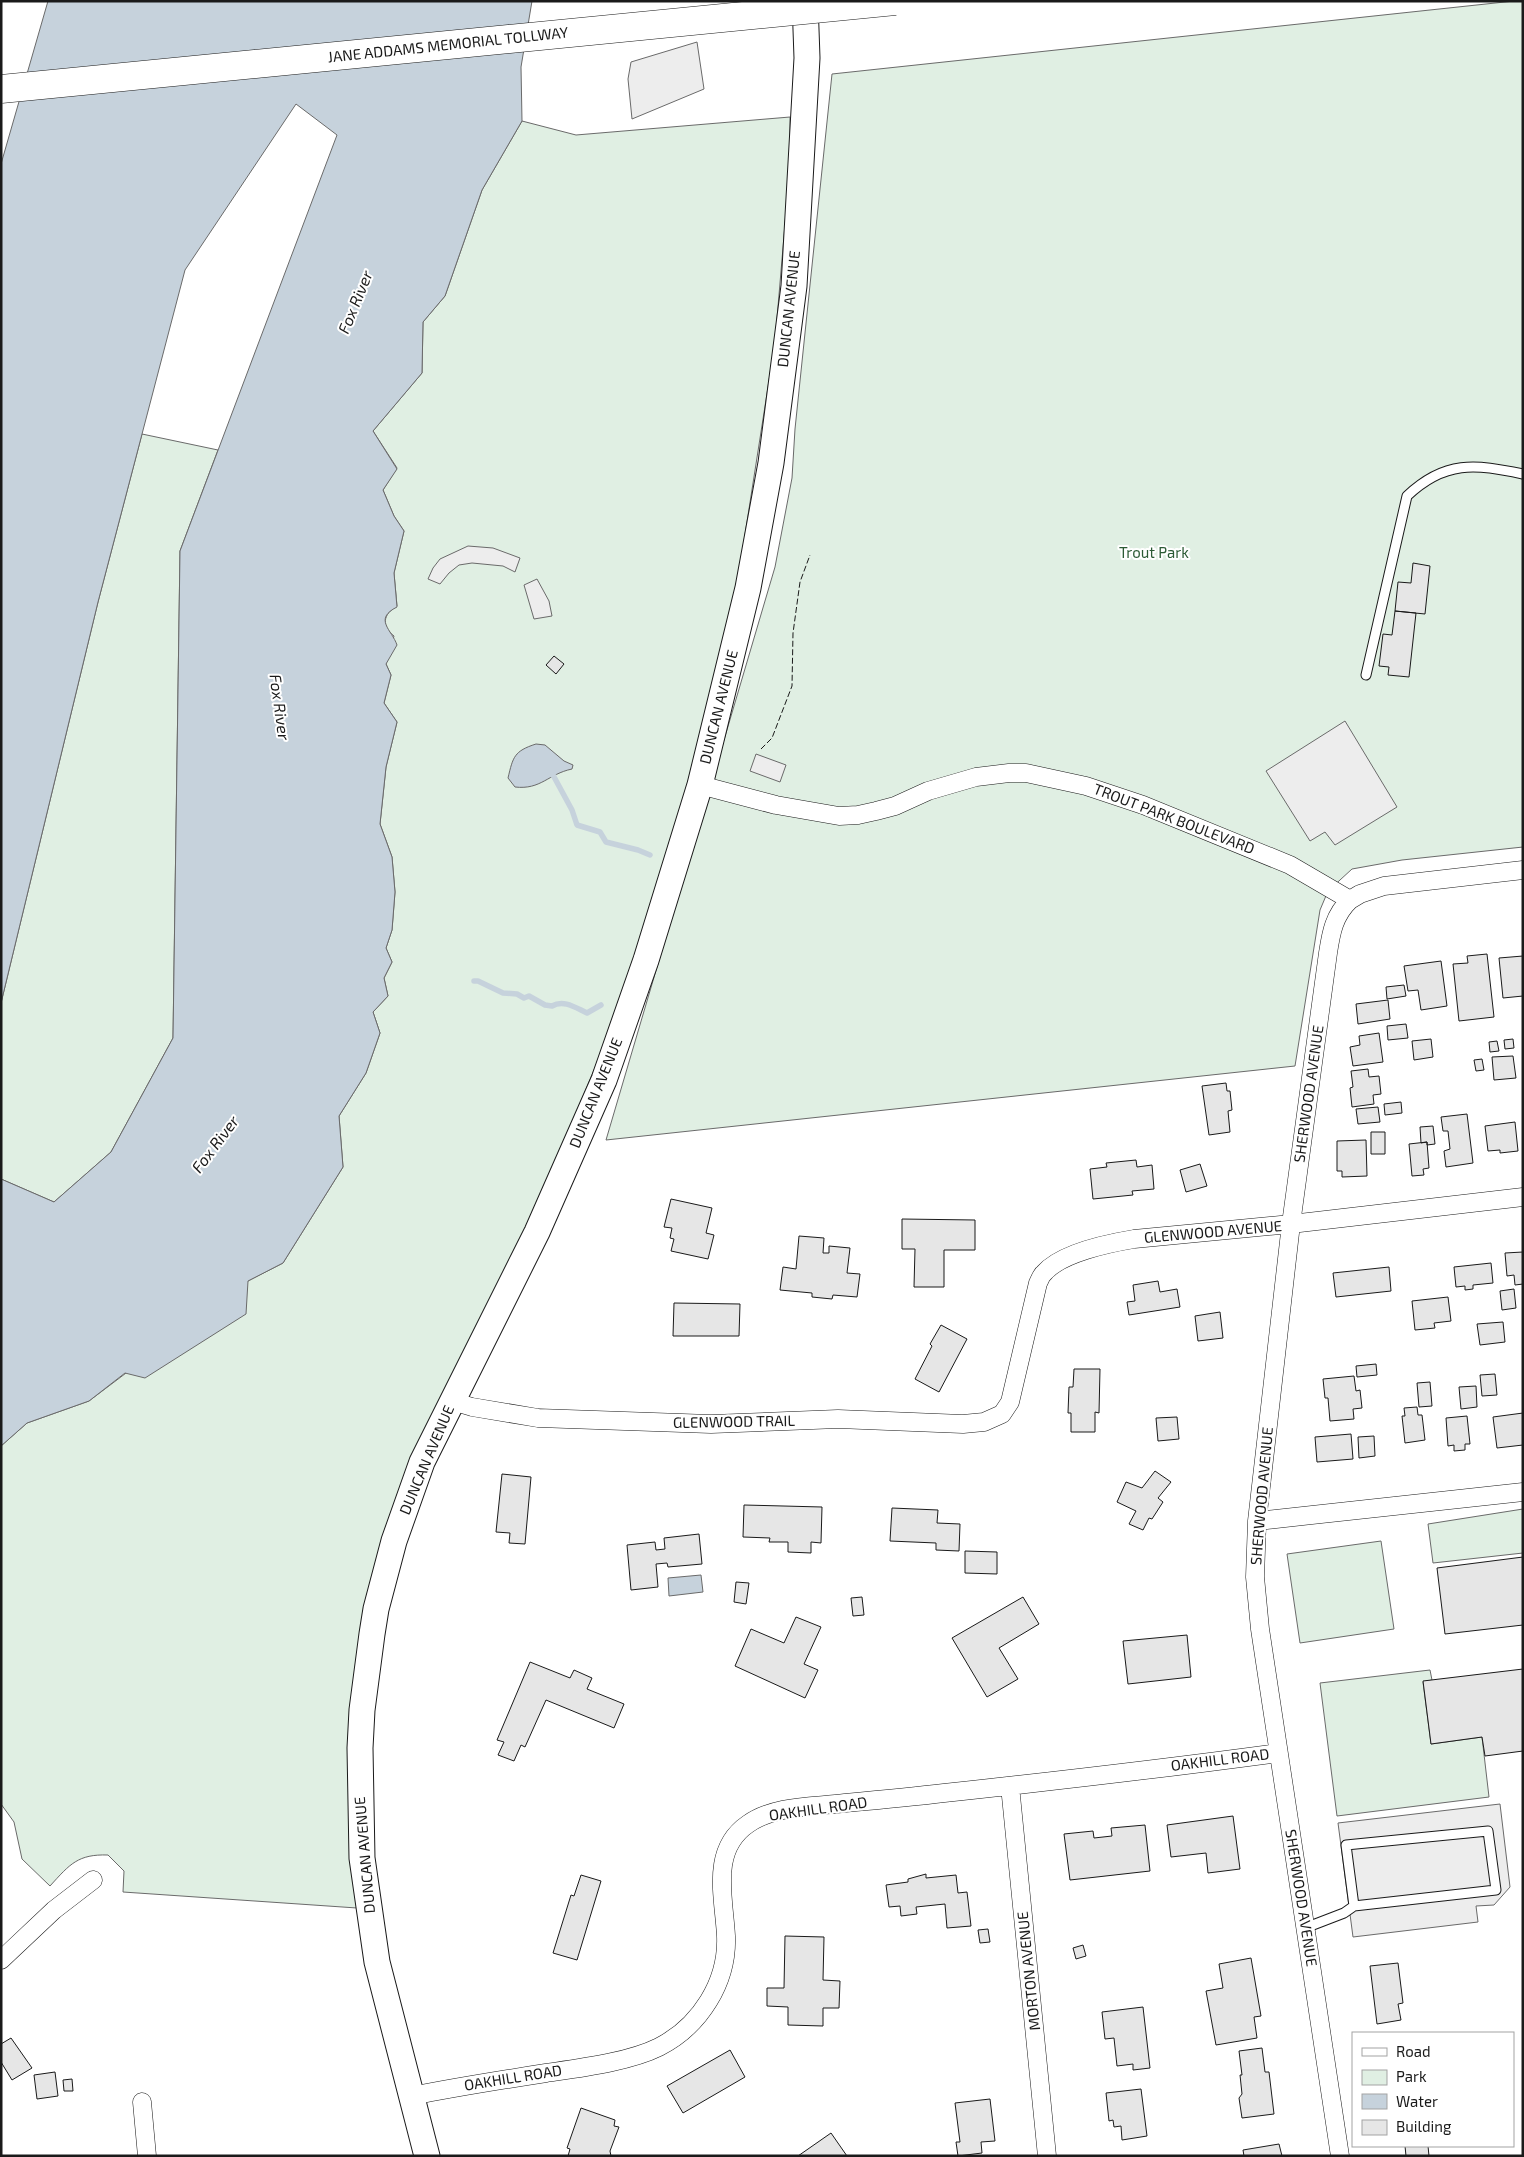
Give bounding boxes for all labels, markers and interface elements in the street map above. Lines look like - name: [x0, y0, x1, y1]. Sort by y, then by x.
- street label: JANE ADDAMS MEMORIAL TOLLWAY: [327, 22, 569, 66]
- street label: DUNCAN AVENUE: [773, 250, 803, 368]
- water label: Fox River: [333, 267, 376, 336]
- park label: Trout Park: [1119, 543, 1189, 561]
- street label: DUNCAN AVENUE: [695, 648, 741, 766]
- water label: Fox River: [266, 673, 295, 742]
- street label: TROUT PARK BOULEVARD: [1091, 779, 1258, 857]
- street label: SHERWOOD AVENUE: [1289, 1024, 1327, 1164]
- street label: DUNCAN AVENUE: [565, 1035, 625, 1150]
- water label: Fox River: [187, 1111, 243, 1176]
- street label: GLENWOOD AVENUE: [1143, 1216, 1283, 1246]
- street label: DUNCAN AVENUE: [395, 1402, 457, 1517]
- street label: GLENWOOD TRAIL: [673, 1411, 796, 1431]
- street label: SHERWOOD AVENUE: [1246, 1426, 1276, 1566]
- street label: OAKHILL ROAD: [1170, 1744, 1270, 1774]
- street label: OAKHILL ROAD: [768, 1792, 868, 1824]
- street label: DUNCAN AVENUE: [350, 1796, 378, 1914]
- street label: SHERWOOD AVENUE: [1282, 1828, 1322, 1968]
- street label: MORTON AVENUE: [1013, 1911, 1043, 2032]
- legend: [1352, 2032, 1514, 2147]
- text: Road: [1396, 2042, 1431, 2060]
- street label: OAKHILL ROAD: [463, 2060, 563, 2094]
- text: Park: [1396, 2067, 1427, 2085]
- text: Water: [1396, 2092, 1438, 2110]
- text: Building: [1396, 2117, 1452, 2135]

